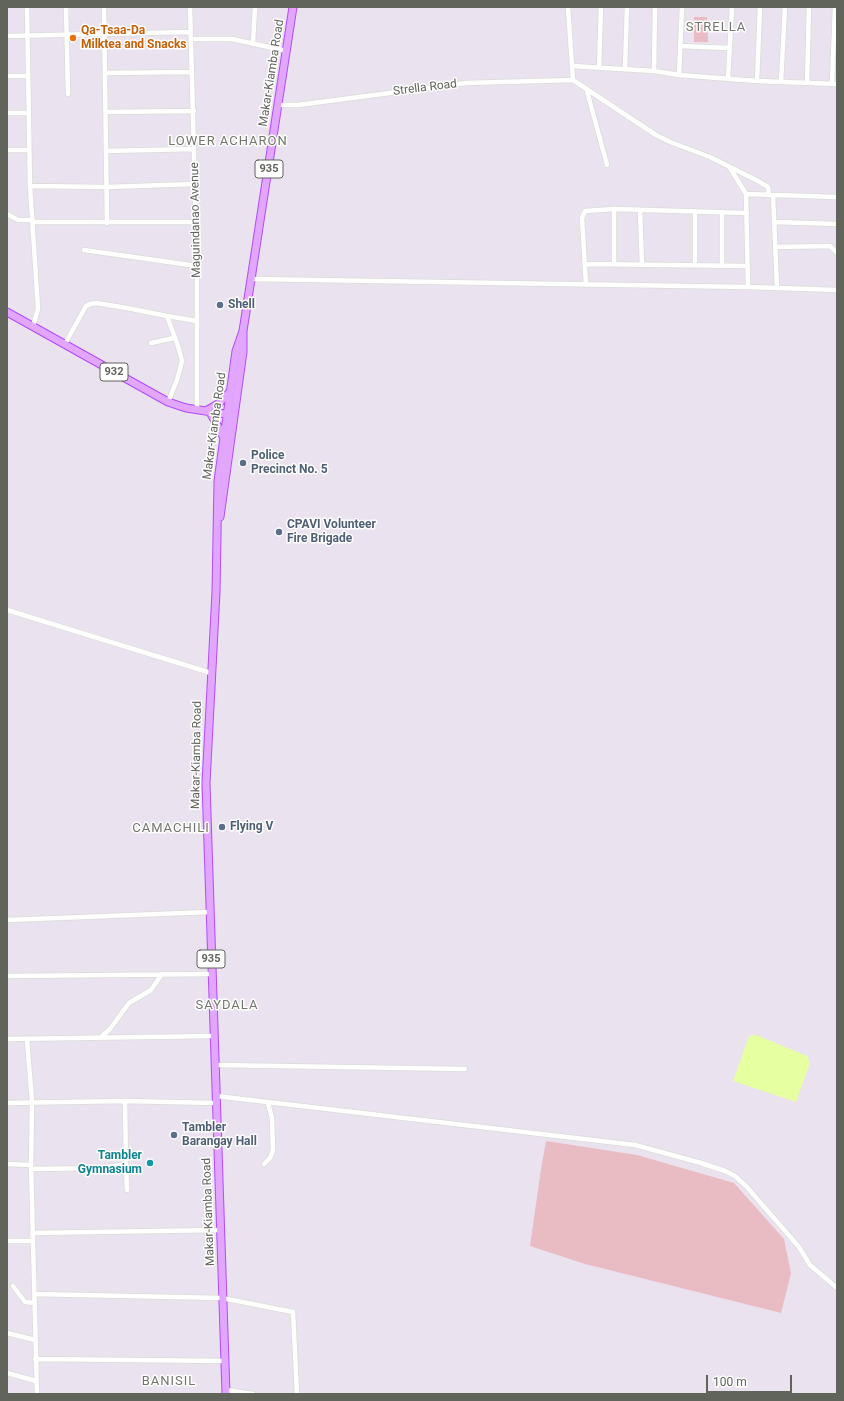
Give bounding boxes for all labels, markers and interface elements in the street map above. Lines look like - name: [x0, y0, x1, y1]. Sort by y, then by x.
- street label: Makar-Kiamba Road: [256, 18, 288, 128]
- district label: STRELLA: [686, 20, 746, 36]
- place label: Qa-Tsaa-Da Milktea and Snacks: [81, 24, 186, 52]
- marker: Qa-Tsaa-Da Milktea and Snacks: [68, 33, 78, 43]
- street label: Strella Road: [392, 77, 458, 99]
- district label: LOWER ACHARON: [168, 134, 288, 150]
- road number: 935: [255, 160, 283, 178]
- street label: Maguindanao Avenue: [188, 162, 204, 278]
- place label: Shell: [228, 298, 255, 312]
- marker: Shell: [215, 300, 225, 310]
- road number: 932: [100, 363, 128, 381]
- street label: Makar-Kiamba Road: [200, 371, 230, 481]
- place label: Police Precinct No. 5: [251, 449, 328, 477]
- marker: Police Precinct No. 5: [238, 458, 248, 468]
- place label: CPAVI Volunteer Fire Brigade: [287, 518, 376, 546]
- marker: CPAVI Volunteer Fire Brigade: [274, 527, 284, 537]
- street label: Makar-Kiamba Road: [189, 701, 205, 809]
- place label: Flying V: [230, 820, 273, 834]
- district label: CAMACHILI: [132, 821, 210, 837]
- marker: Flying V: [217, 822, 227, 832]
- road number: 935: [197, 950, 225, 968]
- district label: SAYDALA: [196, 998, 258, 1014]
- place label: Tambler Barangay Hall: [182, 1121, 257, 1149]
- marker: Tambler Barangay Hall: [169, 1130, 179, 1140]
- place label: Tambler Gymnasium: [78, 1149, 142, 1177]
- marker: Tambler Gymnasium: [145, 1158, 155, 1168]
- street label: Makar-Kiamba Road: [200, 1158, 218, 1266]
- scale bar: [708, 1367, 794, 1393]
- district label: BANISIL: [142, 1374, 196, 1390]
- text: 100 m: [713, 1375, 747, 1389]

